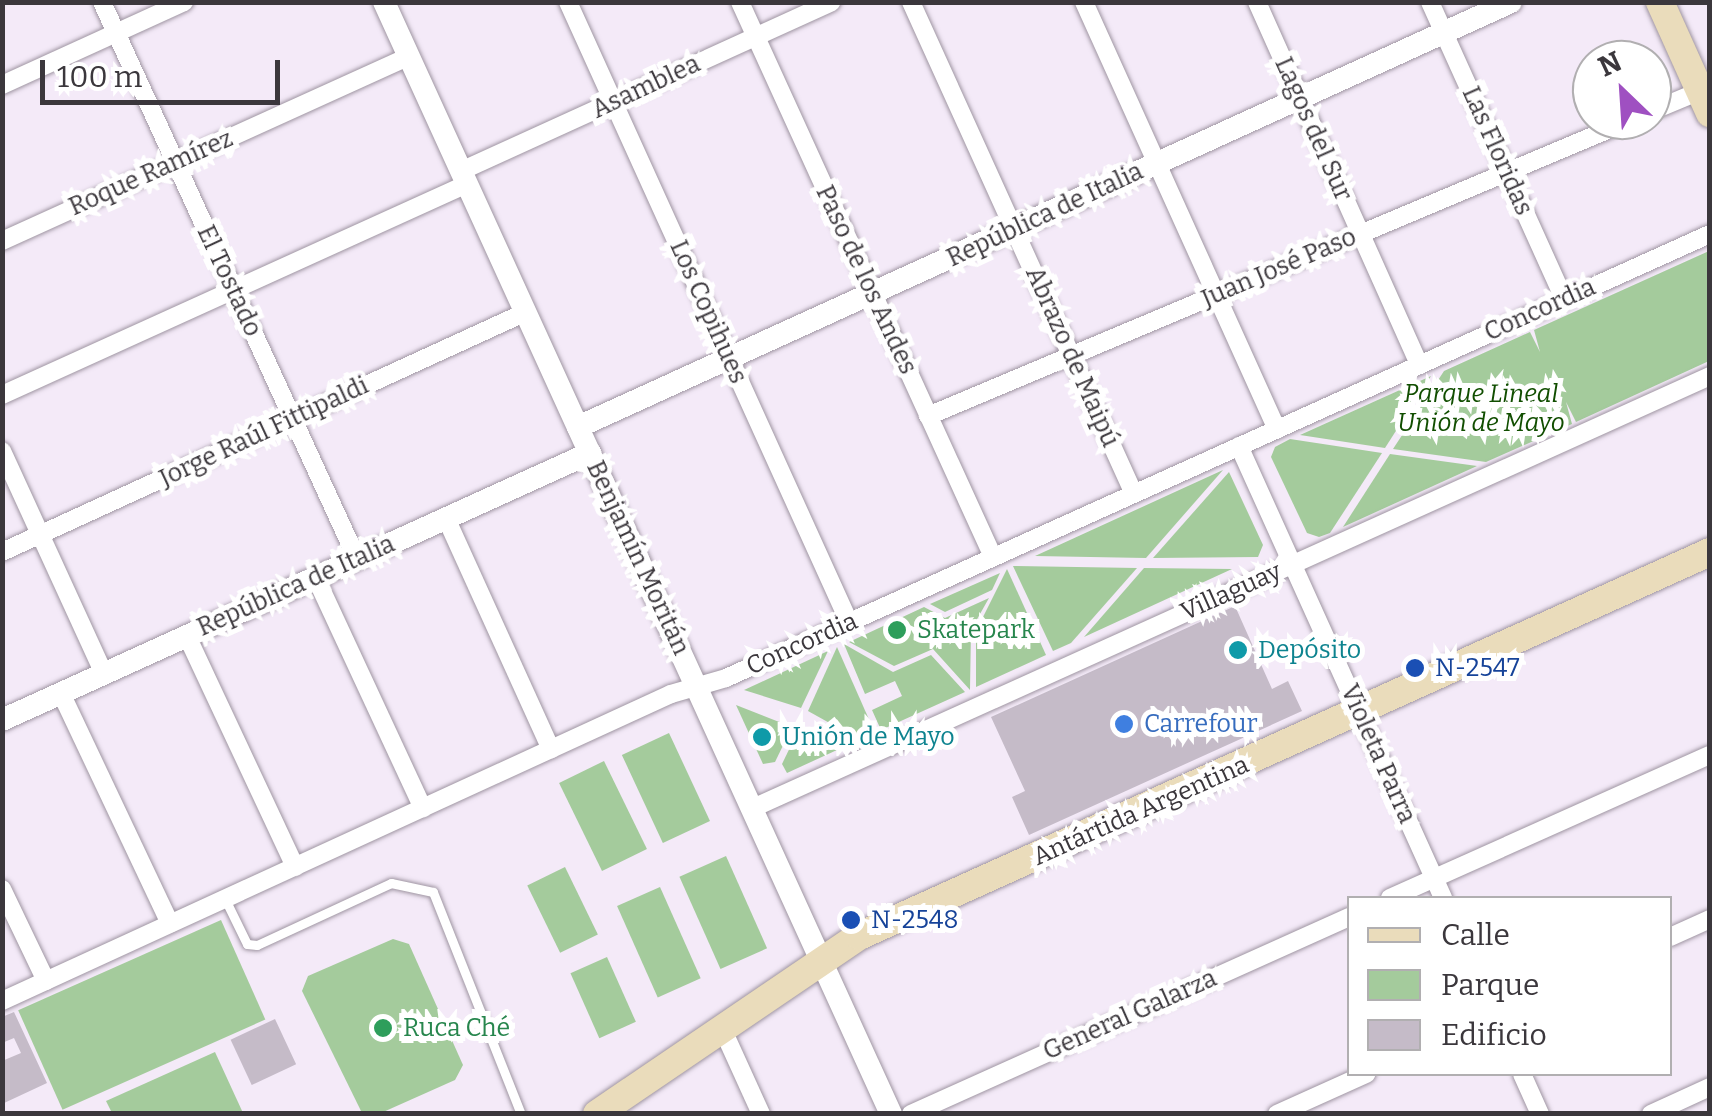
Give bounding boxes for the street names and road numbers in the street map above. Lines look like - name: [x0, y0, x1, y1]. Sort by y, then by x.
- street label: Asamblea: [587, 49, 705, 125]
- street label: Lagos del Sur: [1268, 53, 1358, 205]
- street label: Las Floridas: [1455, 82, 1539, 220]
- street label: Roque Ramírez: [64, 123, 238, 223]
- street label: República de Italia: [942, 156, 1148, 274]
- street label: Paso de los Andes: [809, 181, 923, 379]
- street label: El Tostado: [190, 221, 268, 341]
- street label: Juan José Paso: [1197, 222, 1361, 314]
- street label: Los Copihues: [663, 236, 753, 388]
- street label: Abrazo de Maipú: [1019, 262, 1125, 452]
- street label: Concordia: [1480, 272, 1600, 348]
- street label: Jorge Raúl Fittipaldi: [155, 370, 373, 494]
- street label: Benjamín Moritán: [580, 456, 696, 660]
- street label: República de Italia: [193, 529, 399, 643]
- street label: Villaguay: [1176, 557, 1286, 627]
- street label: Concordia: [742, 606, 862, 682]
- street label: Violeta Parra: [1334, 680, 1422, 828]
- street label: Antártida Argentina: [1028, 750, 1254, 872]
- street label: General Galarza: [1039, 963, 1221, 1067]

